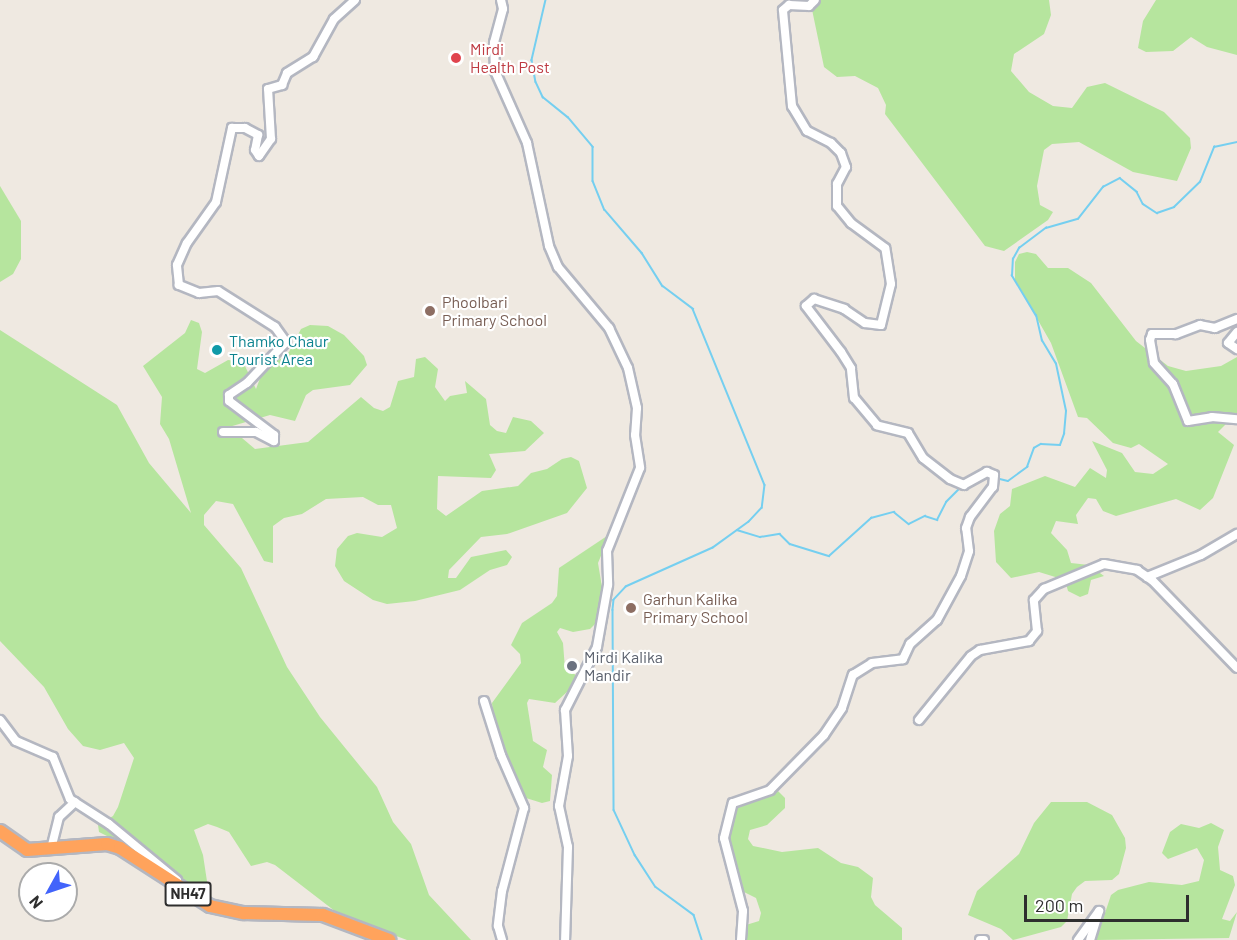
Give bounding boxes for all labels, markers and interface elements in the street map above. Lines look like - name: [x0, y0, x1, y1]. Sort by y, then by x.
- place label: Mirdi Health Post: [470, 39, 550, 77]
- marker: Mirdi Health Post: [447, 49, 465, 67]
- place label: Phoolbari Primary School: [442, 292, 547, 330]
- marker: Phoolbari Primary School: [423, 304, 437, 318]
- place label: Thamko Chaur Tourist Area: [229, 331, 329, 369]
- marker: Thamko Chaur Tourist Area: [210, 343, 224, 357]
- place label: Garhun Kalika Primary School: [643, 589, 748, 627]
- marker: Garhun Kalika Primary School: [624, 601, 638, 615]
- place label: Mirdi Kalika Mandir: [584, 647, 663, 685]
- marker: Mirdi Kalika Mandir: [565, 659, 579, 673]
- north arrow: [18, 862, 78, 922]
- road number: NH47: [164, 882, 212, 906]
- scale bar: [1027, 883, 1192, 921]
- text: N: [25, 892, 46, 913]
- text: 200 m: [1035, 894, 1083, 916]

